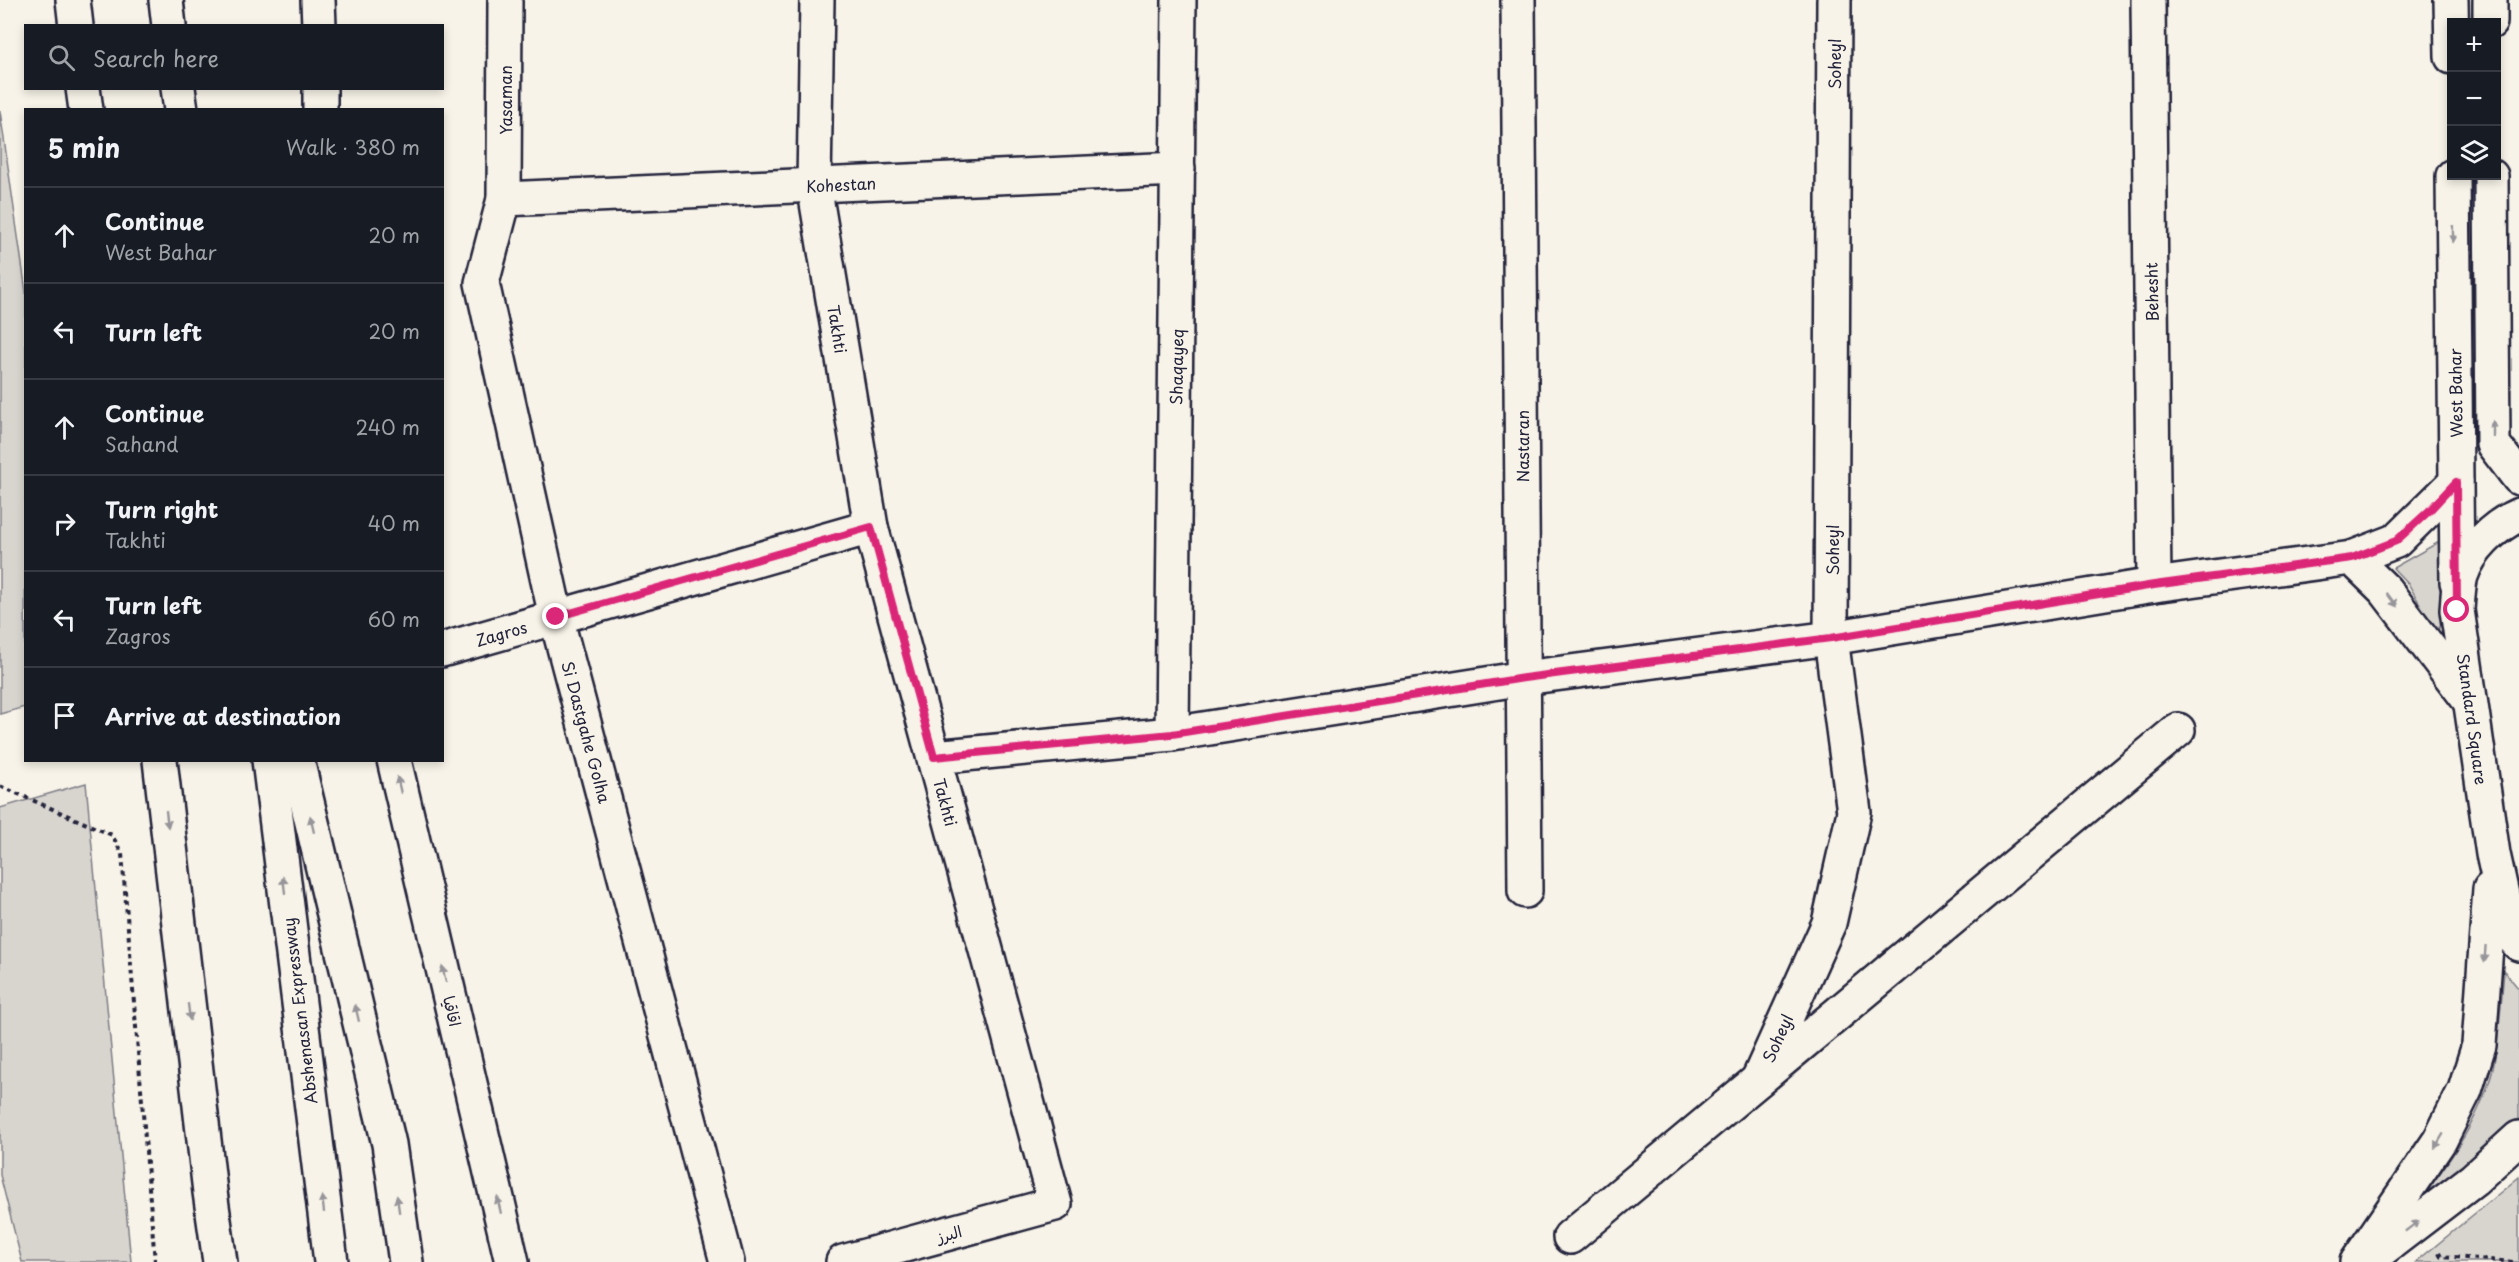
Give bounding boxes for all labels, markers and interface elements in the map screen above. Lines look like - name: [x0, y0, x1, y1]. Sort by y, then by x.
- map controls: [2447, 18, 2501, 180]
- button: +: [2447, 18, 2501, 72]
- search box: [24, 24, 444, 90]
- street label: Soheyl: [1822, 39, 1846, 89]
- icon: search: [45, 41, 78, 74]
- text: Search here: [93, 41, 219, 74]
- street label: Yasaman: [493, 65, 517, 135]
- button: −: [2447, 72, 2501, 126]
- button: layers: [2447, 126, 2501, 180]
- text: 5 min: [48, 128, 120, 167]
- text: Walk · 380 m: [286, 132, 420, 162]
- street label: Kohestan: [805, 170, 877, 198]
- text: Continue: [105, 204, 204, 237]
- icon: ahead: [48, 219, 81, 252]
- text: 20 m: [368, 220, 420, 250]
- one-way arrow: [2449, 224, 2458, 243]
- text: West Bahar: [105, 237, 217, 267]
- street label: Behesht: [2138, 262, 2164, 322]
- street label: Takhti: [822, 303, 854, 355]
- icon: left: [48, 315, 81, 348]
- text: Turn left: [105, 315, 202, 348]
- text: 20 m: [368, 316, 420, 346]
- street label: Shaqayeq: [1163, 329, 1189, 405]
- street label: West Bahar: [2442, 347, 2468, 438]
- text: Continue: [105, 396, 204, 429]
- street label: Nastaran: [1510, 410, 1534, 482]
- icon: ahead: [48, 411, 81, 444]
- text: 240 m: [355, 412, 420, 442]
- one-way arrow: [2488, 419, 2498, 438]
- text: Sahand: [105, 429, 179, 459]
- text: Turn right: [105, 492, 218, 525]
- icon: right: [48, 507, 81, 540]
- text: 40 m: [368, 508, 420, 538]
- text: Takhti: [105, 525, 166, 555]
- street label: Soheyl: [1820, 525, 1844, 575]
- text: Turn left: [105, 588, 202, 621]
- one-way arrow: [2386, 592, 2398, 607]
- route start: [2443, 596, 2469, 622]
- icon: left: [48, 603, 81, 636]
- route end: [542, 603, 568, 629]
- text: 60 m: [368, 604, 420, 634]
- street label: Zagros: [472, 614, 530, 652]
- text: Zagros: [105, 621, 171, 651]
- street label: Standard Square: [2452, 652, 2494, 786]
- street label: Si Dastgahe Golha: [557, 658, 618, 806]
- icon: arrive: [48, 699, 81, 732]
- text: Arrive at destination: [105, 699, 341, 732]
- street label: Takhti: [928, 775, 964, 829]
- one-way arrow: [394, 776, 404, 794]
- one-way arrow: [162, 809, 172, 828]
- one-way arrow: [307, 814, 316, 833]
- one-way arrow: [279, 876, 289, 895]
- street label: Abshenasan Expressway: [276, 916, 322, 1106]
- one-way arrow: [2481, 945, 2490, 964]
- one-way arrow: [439, 965, 449, 984]
- street label: اقاقیا: [438, 993, 468, 1029]
- one-way arrow: [184, 1003, 194, 1022]
- one-way arrow: [352, 1004, 362, 1023]
- street label: Soheyl: [1756, 1010, 1798, 1066]
- one-way arrow: [2434, 1133, 2444, 1150]
- one-way arrow: [319, 1194, 328, 1213]
- one-way arrow: [393, 1195, 402, 1214]
- one-way arrow: [494, 1195, 503, 1214]
- street label: البرز: [932, 1218, 964, 1248]
- one-way arrow: [2404, 1220, 2419, 1232]

